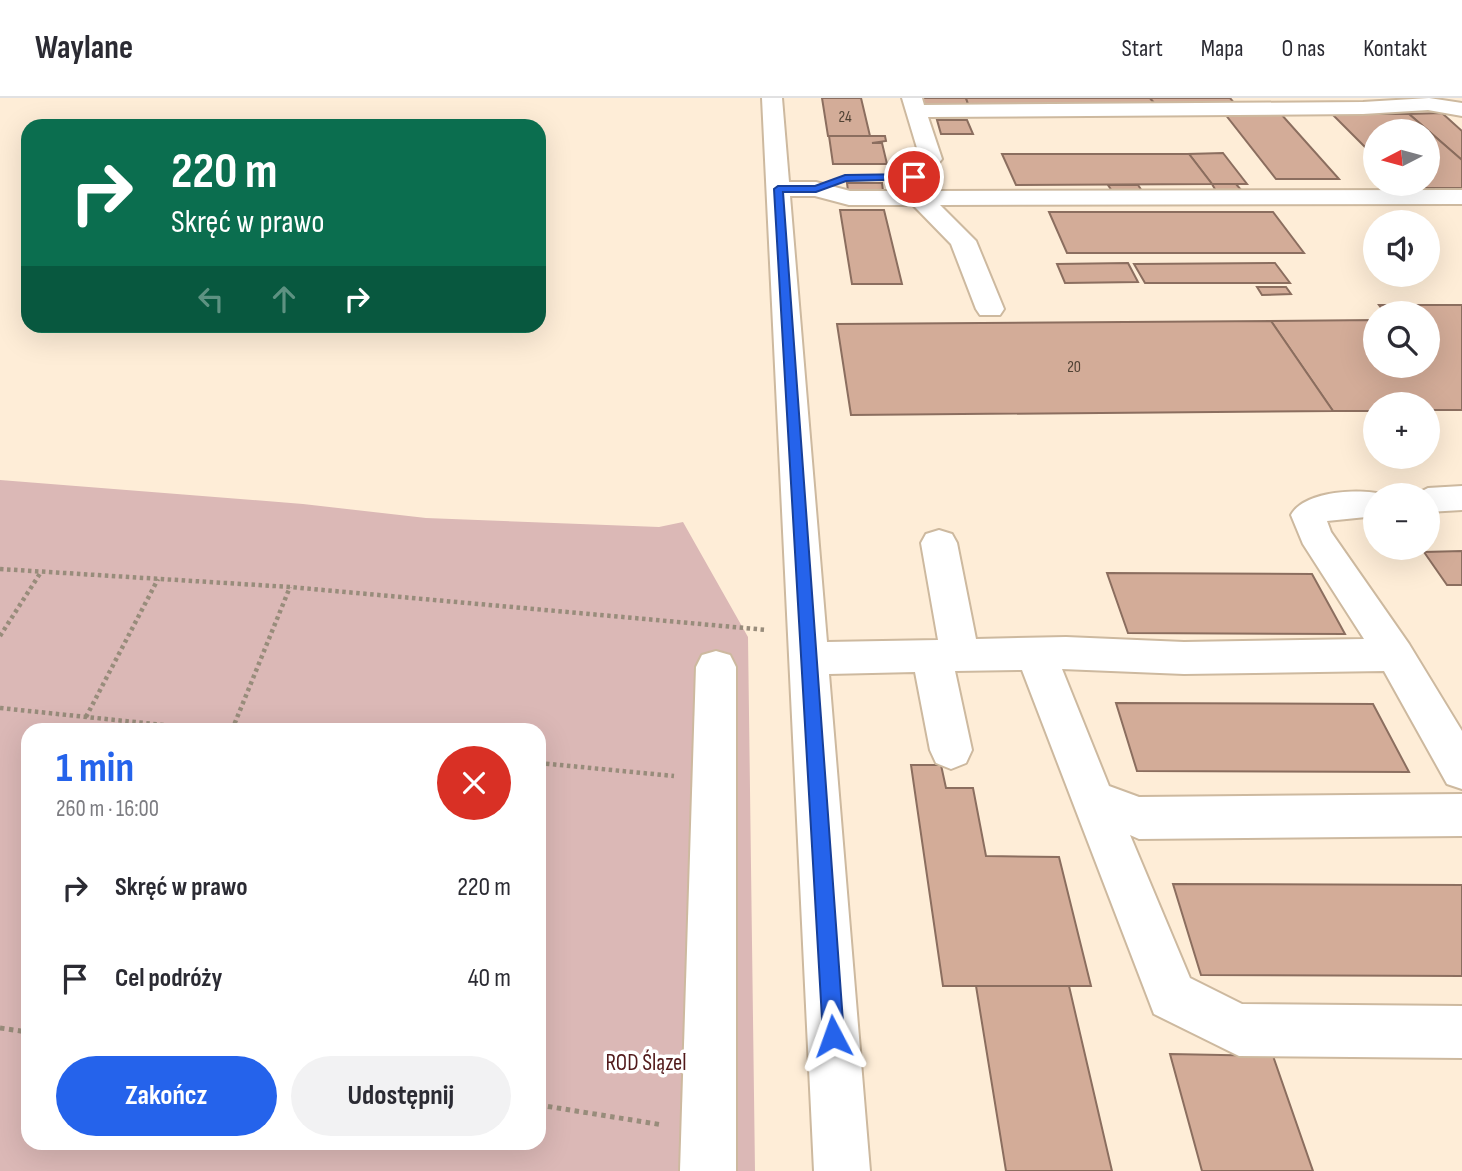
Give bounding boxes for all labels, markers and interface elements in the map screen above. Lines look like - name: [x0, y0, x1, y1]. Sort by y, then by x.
- text: Waylane: [35, 28, 133, 68]
- text: Start: [1122, 34, 1163, 63]
- text: Mapa: [1201, 34, 1243, 63]
- text: O nas: [1281, 34, 1325, 63]
- text: Kontakt: [1363, 34, 1427, 63]
- house number: 24: [838, 108, 852, 127]
- north arrow: [1363, 119, 1440, 196]
- map controls: [1363, 119, 1440, 560]
- text: 220 m: [171, 143, 277, 202]
- icon: right: [56, 147, 147, 238]
- pin: [884, 147, 944, 207]
- icon: arrive: [895, 158, 933, 196]
- text: Skręć w prawo: [171, 203, 325, 242]
- button: sound: [1363, 210, 1440, 287]
- icon: left: [192, 280, 230, 318]
- icon: ahead: [265, 280, 303, 318]
- icon: right: [338, 280, 376, 318]
- button: search: [1363, 301, 1440, 378]
- house number: 20: [1067, 358, 1081, 377]
- button: +: [1363, 392, 1440, 469]
- button: −: [1363, 483, 1440, 560]
- text: 1 min: [56, 743, 134, 794]
- button: close: [437, 746, 511, 820]
- text: 260 m · 16:00: [56, 795, 159, 823]
- icon: right: [56, 869, 94, 907]
- text: Skręć w prawo: [115, 872, 248, 903]
- text: 220 m: [457, 872, 511, 903]
- icon: arrive: [56, 960, 94, 998]
- text: Cel podróży: [115, 963, 222, 994]
- text: 40 m: [468, 963, 511, 994]
- position arrow: [796, 999, 870, 1073]
- park label: ROD Ślązel: [605, 1049, 687, 1077]
- button: Zakończ: [56, 1056, 277, 1136]
- button: Udostępnij: [291, 1056, 511, 1136]

